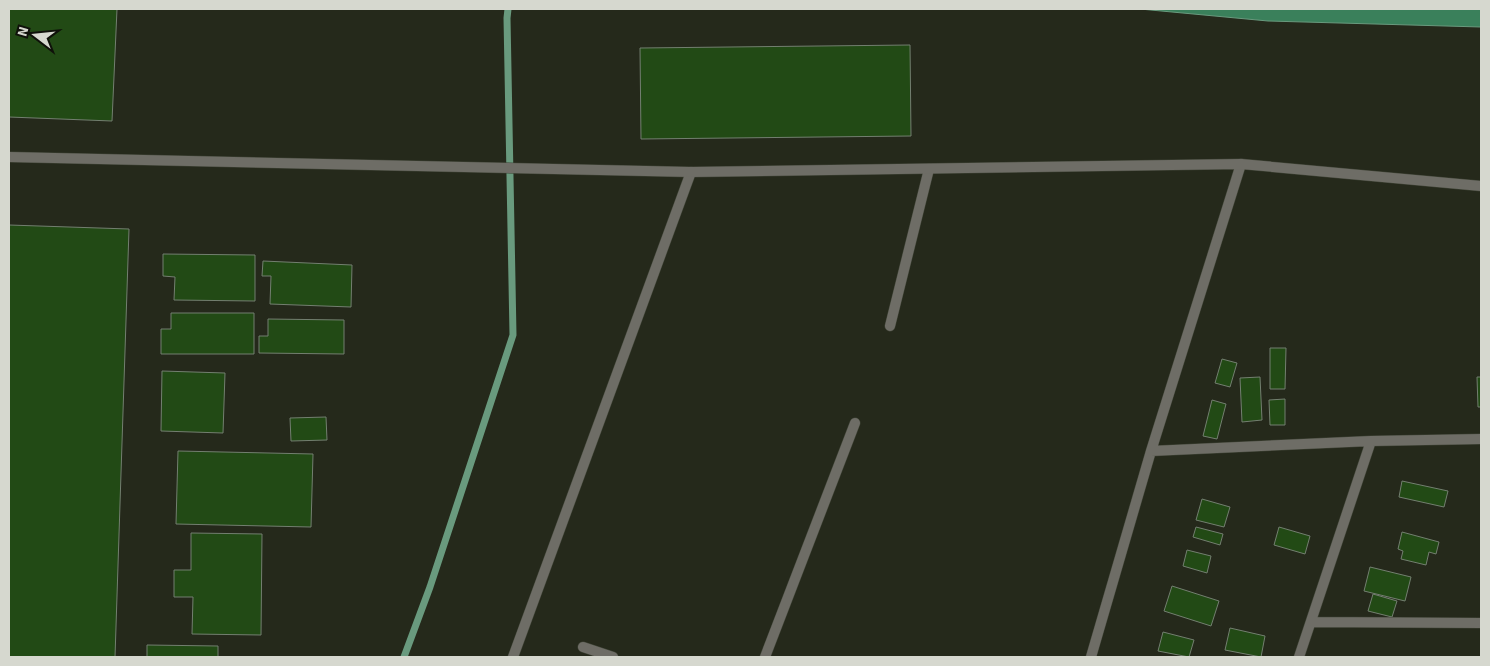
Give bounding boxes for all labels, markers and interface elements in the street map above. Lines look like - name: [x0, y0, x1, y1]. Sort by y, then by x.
- north arrow: [10, 10, 60, 60]
- text: N: [13, 24, 34, 39]

